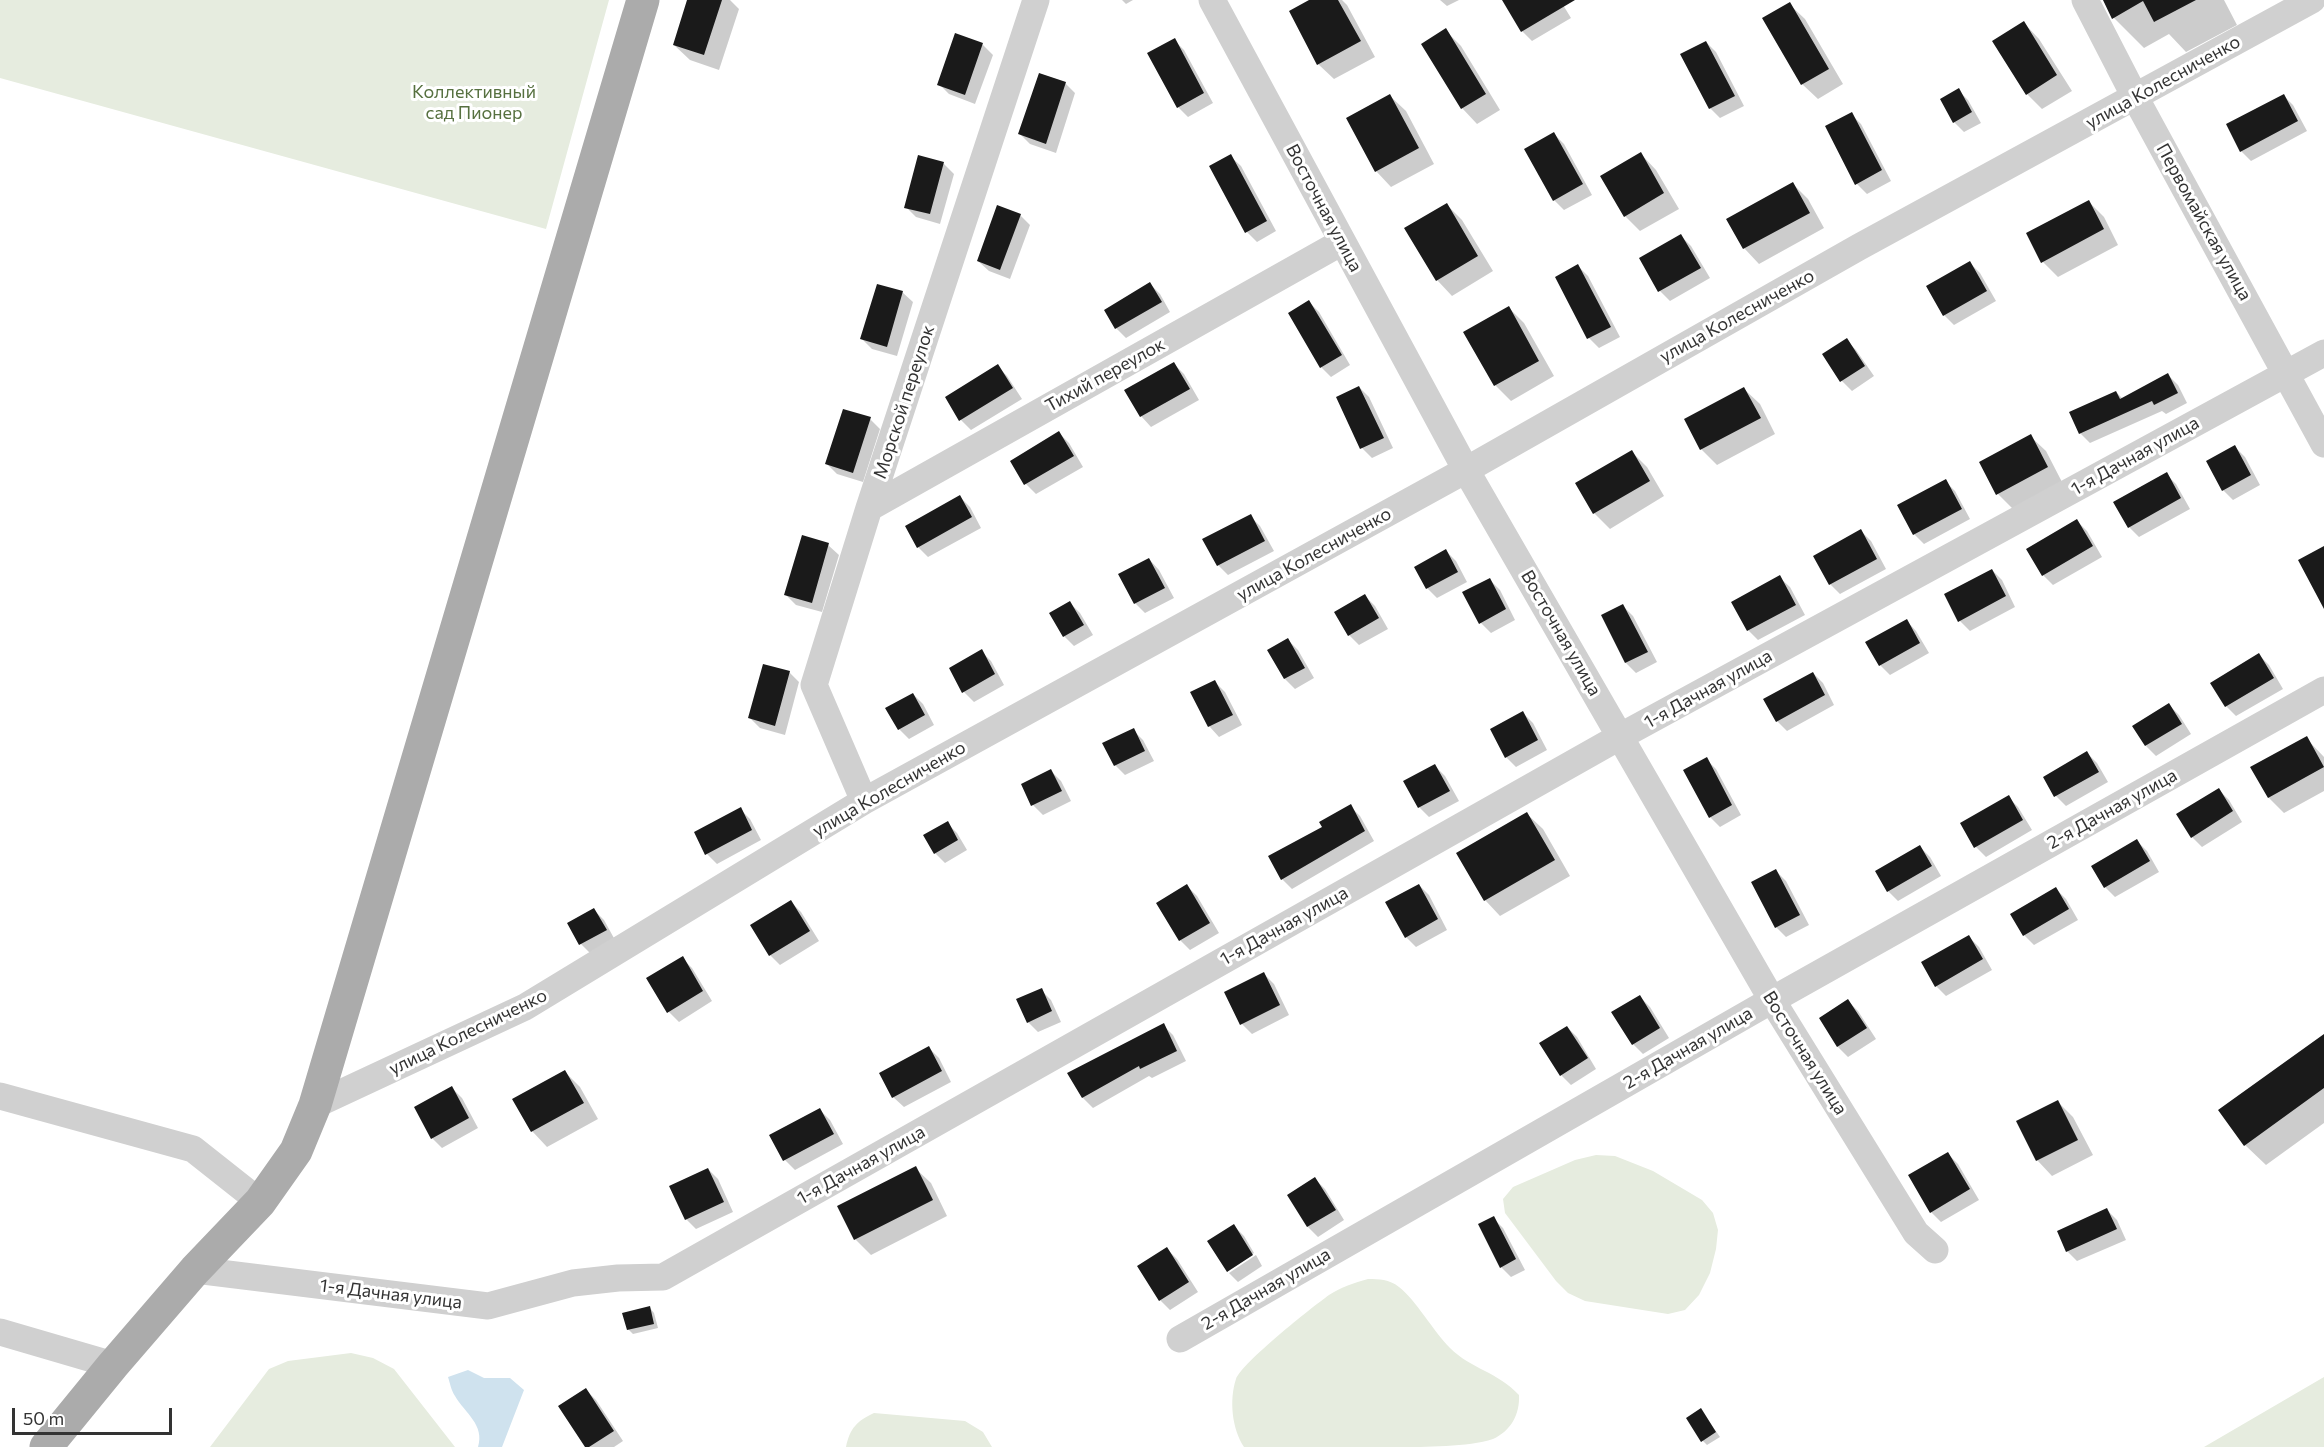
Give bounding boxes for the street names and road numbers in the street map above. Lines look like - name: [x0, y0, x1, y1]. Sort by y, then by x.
- street label: улица Колесниченко: [2082, 31, 2244, 133]
- street label: Восточная улица: [1281, 140, 1367, 276]
- street label: Первомайская улица: [2152, 140, 2256, 304]
- street label: улица Колесниченко: [1656, 265, 1818, 367]
- street label: Морской переулок: [869, 323, 939, 481]
- street label: Тихий переулок: [1042, 333, 1168, 417]
- street label: 1-я Дачная улица: [2067, 412, 2203, 500]
- street label: улица Колесниченко: [1233, 503, 1395, 605]
- street label: Восточная улица: [1516, 566, 1606, 700]
- street label: 1-я Дачная улица: [1640, 645, 1776, 733]
- street label: улица Колесниченко: [809, 736, 969, 842]
- street label: 2-я Дачная улица: [2043, 764, 2181, 854]
- street label: 1-я Дачная улица: [1216, 882, 1352, 970]
- street label: улица Колесниченко: [385, 984, 551, 1080]
- street label: Восточная улица: [1758, 987, 1852, 1119]
- street label: 2-я Дачная улица: [1620, 1002, 1756, 1094]
- street label: 1-я Дачная улица: [793, 1121, 929, 1209]
- street label: 2-я Дачная улица: [1198, 1243, 1334, 1335]
- street label: 1-я Дачная улица: [319, 1275, 463, 1313]

